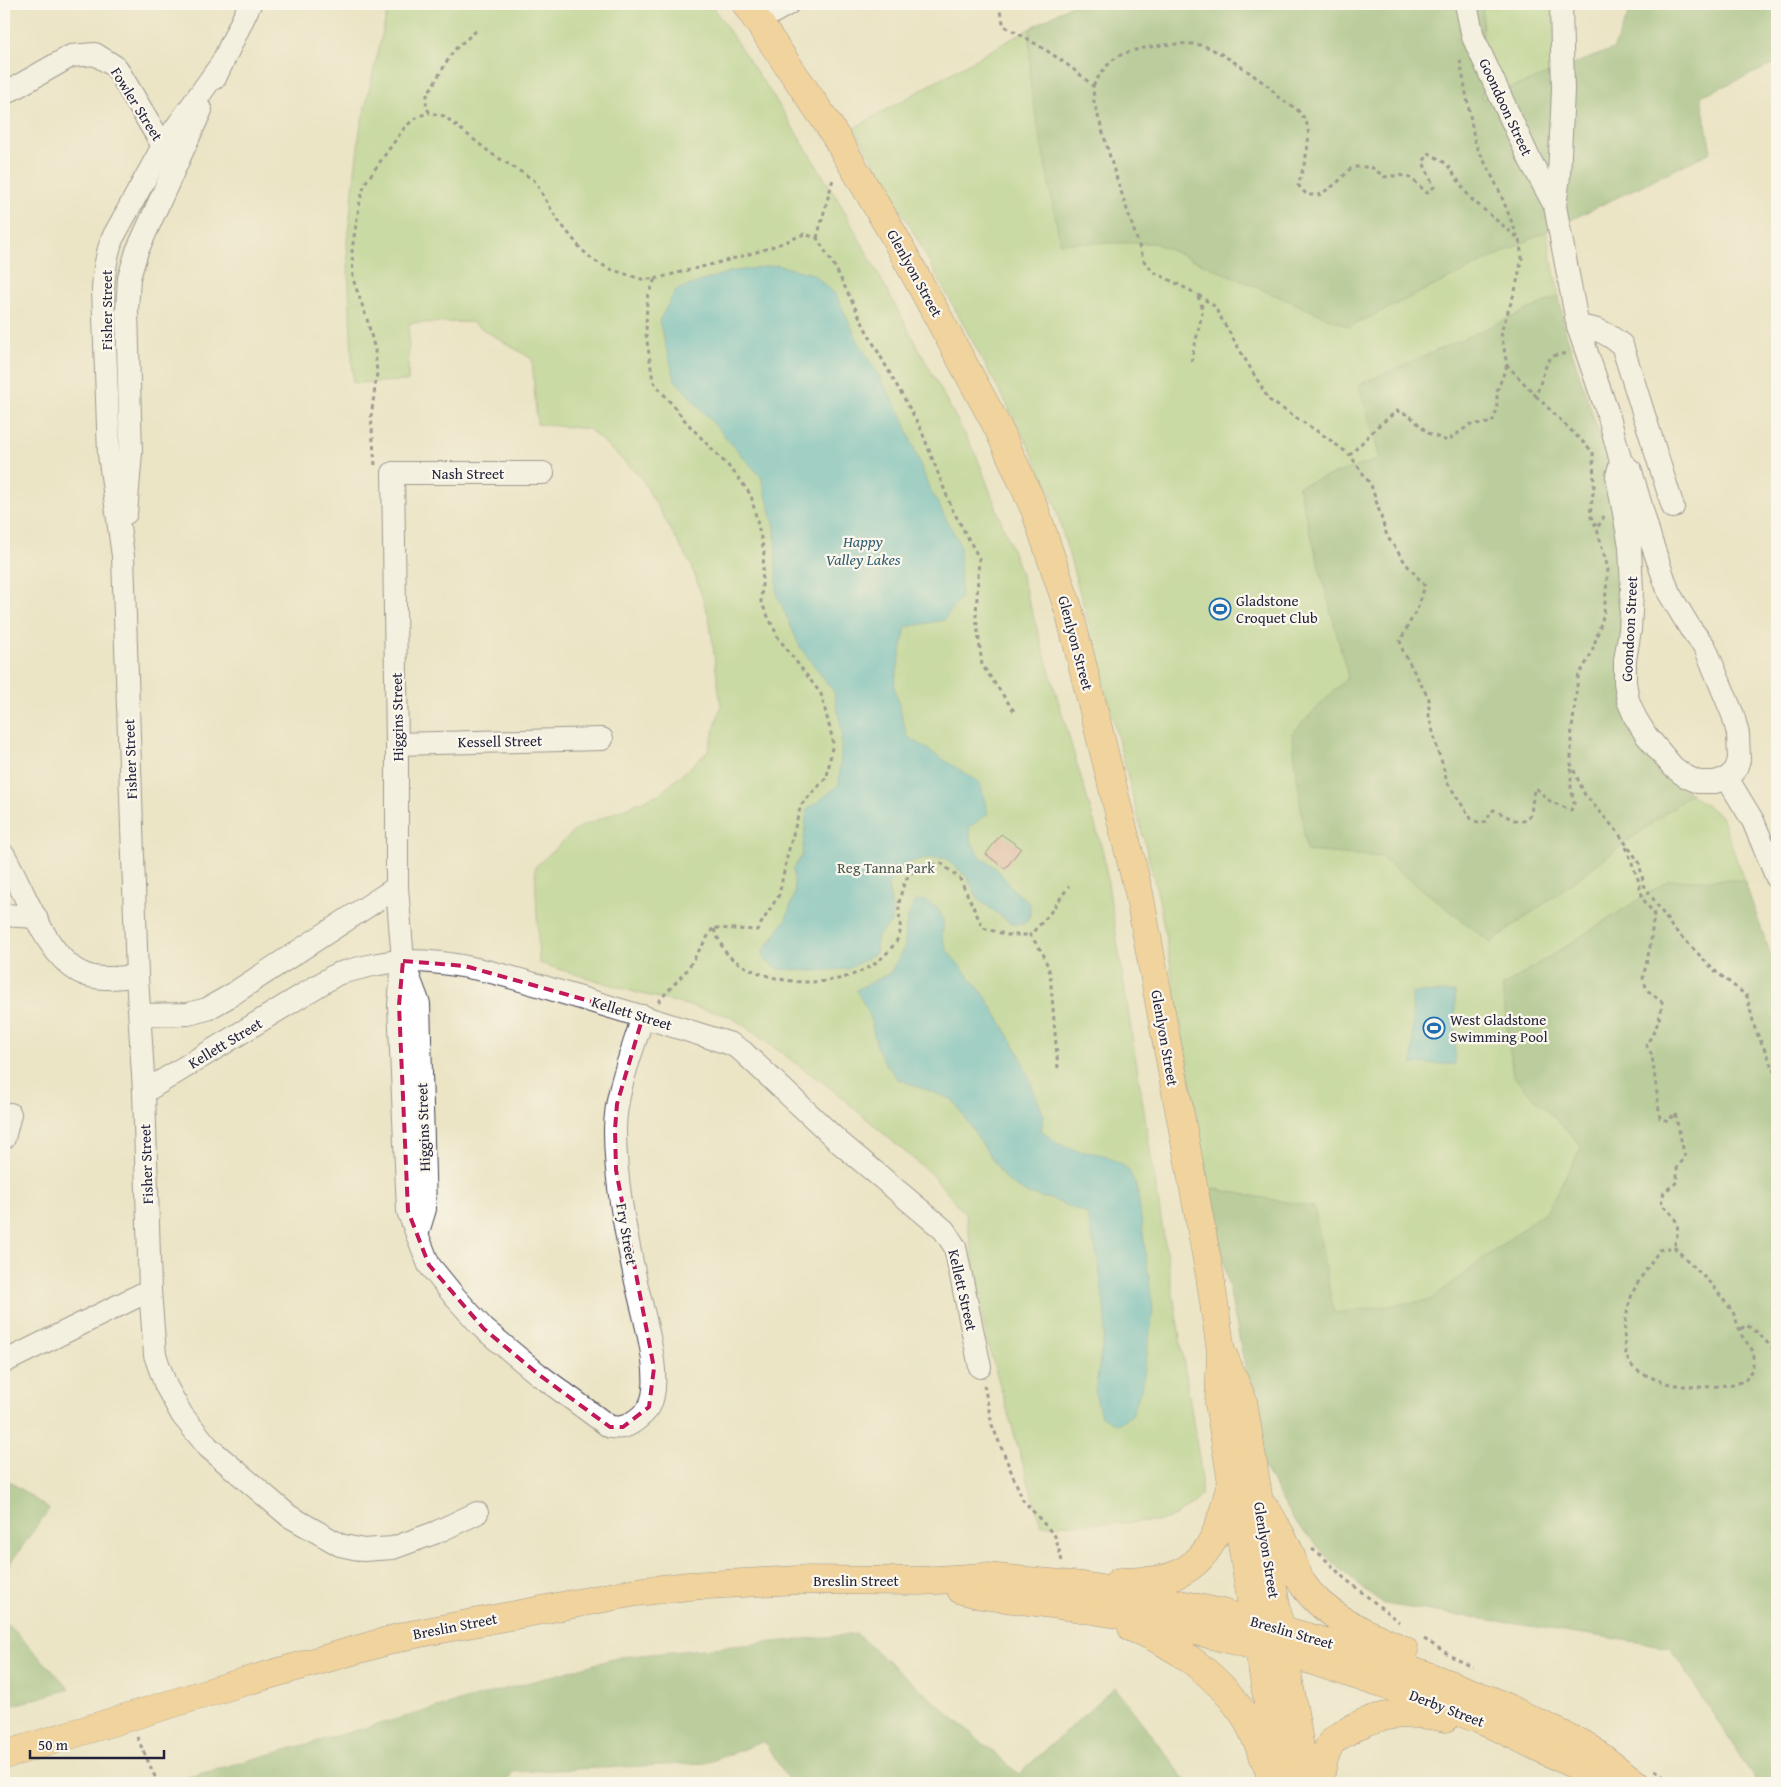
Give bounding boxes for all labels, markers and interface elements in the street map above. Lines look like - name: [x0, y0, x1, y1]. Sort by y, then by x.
- street label: Goondoon Street: [1474, 55, 1538, 160]
- street label: Fowler Street: [106, 63, 168, 146]
- street label: Glenlyon Street: [882, 225, 948, 321]
- street label: Fisher Street: [96, 269, 117, 350]
- street label: Nash Street: [432, 463, 505, 484]
- water label: Happy Valley Lakes: [825, 529, 901, 571]
- street label: Goondoon Street: [1616, 575, 1642, 682]
- place label: Gladstone Croquet Club: [1236, 590, 1318, 628]
- street label: Glenlyon Street: [1053, 593, 1099, 693]
- sports icon: Gladstone Croquet Club: [1208, 597, 1232, 621]
- street label: Higgins Street: [386, 672, 408, 762]
- street label: Fisher Street: [118, 718, 142, 800]
- street label: Kessell Street: [458, 730, 543, 752]
- park label: Reg Tanna Park: [837, 857, 935, 878]
- street label: Glenlyon Street: [1146, 988, 1184, 1088]
- street label: Kellett Street: [589, 991, 676, 1035]
- place label: West Gladstone Swimming Pool: [1450, 1009, 1548, 1047]
- street label: Kellett Street: [184, 1012, 267, 1073]
- sports icon: West Gladstone Swimming Pool: [1422, 1016, 1446, 1040]
- street label: Higgins Street: [411, 1081, 435, 1172]
- street label: Fisher Street: [134, 1123, 158, 1205]
- street label: Fry Street: [611, 1202, 643, 1267]
- street label: Kellett Street: [943, 1247, 983, 1334]
- street label: Glenlyon Street: [1249, 1500, 1285, 1600]
- street label: Breslin Street: [813, 1570, 899, 1591]
- street label: Breslin Street: [411, 1607, 500, 1644]
- street label: Breslin Street: [1248, 1610, 1337, 1654]
- street label: Derby Street: [1406, 1684, 1488, 1732]
- scale bar: [30, 1727, 164, 1759]
- text: 50 m: [38, 1734, 69, 1755]

